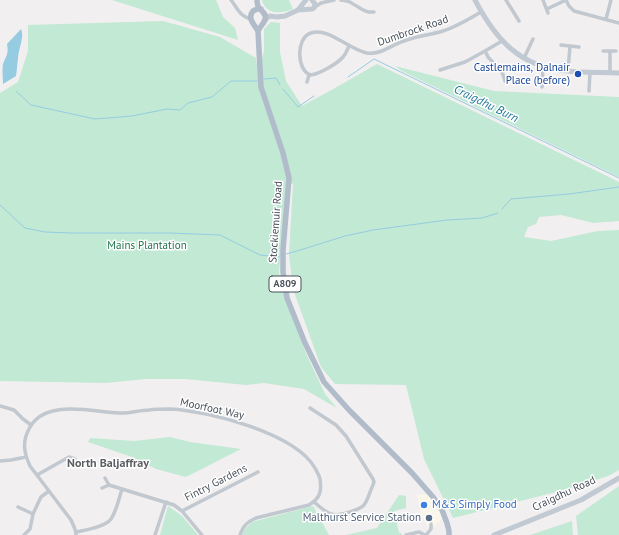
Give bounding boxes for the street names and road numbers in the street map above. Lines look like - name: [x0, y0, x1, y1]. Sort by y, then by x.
- street label: Dumbrock Road: [376, 13, 450, 49]
- street label: Stockiemuir Road: [267, 181, 285, 263]
- road number: A809: [269, 276, 301, 292]
- street label: Moorfoot Way: [179, 396, 245, 422]
- street label: Fintry Gardens: [183, 462, 249, 504]
- street label: Craigdhu Road: [530, 474, 598, 514]

